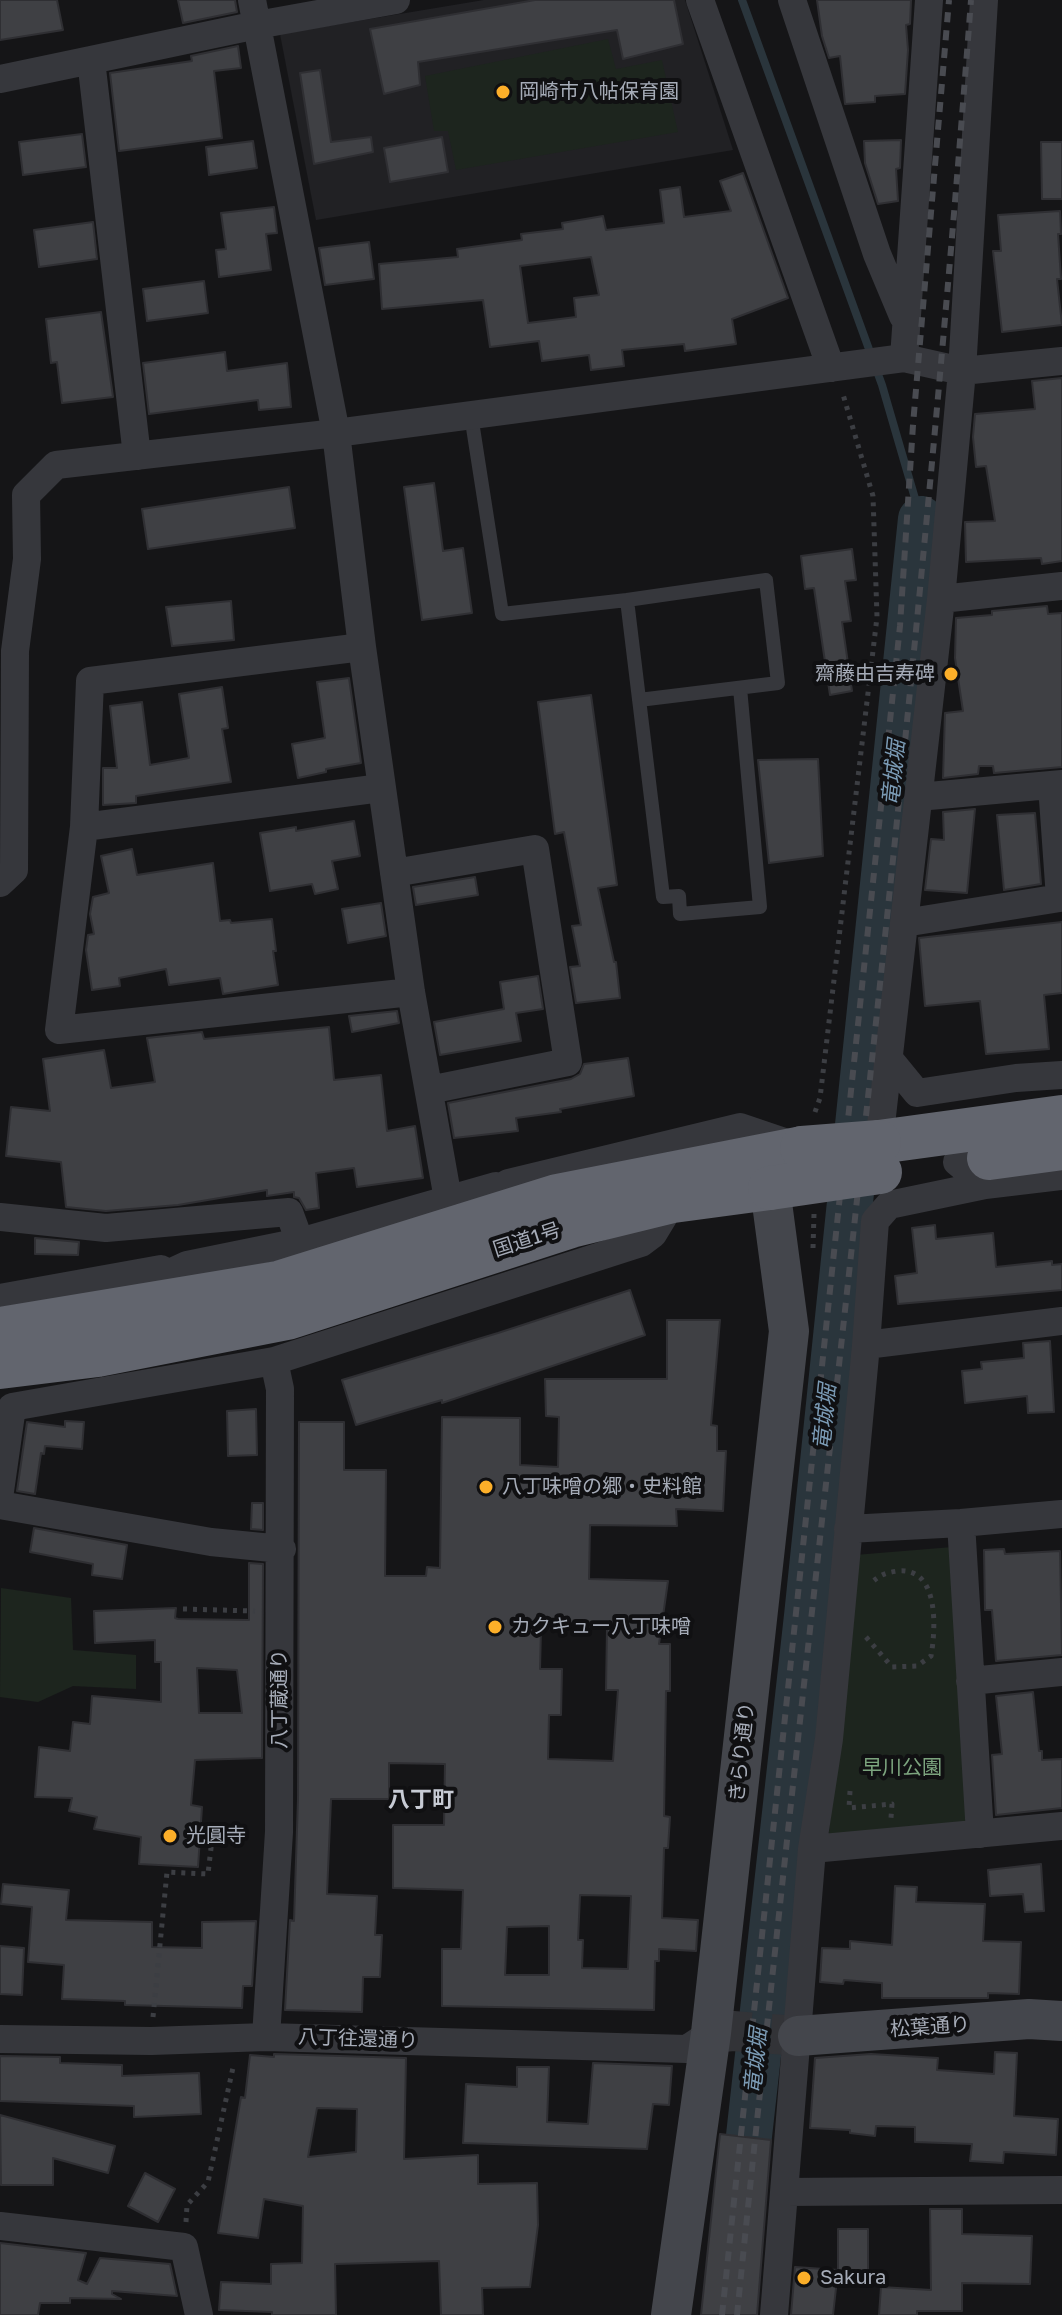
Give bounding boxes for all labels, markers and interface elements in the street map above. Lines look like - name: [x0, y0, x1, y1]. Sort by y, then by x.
- place label: 岡崎市八帖保育園: [519, 80, 679, 104]
- marker: 岡崎市八帖保育園: [494, 83, 512, 101]
- place label: 齋藤由吉寿碑: [815, 662, 935, 686]
- marker: 齋藤由吉寿碑: [942, 665, 960, 683]
- water label: 竜城堀: [877, 739, 911, 807]
- street label: 国道1号: [490, 1218, 564, 1262]
- water label: 竜城堀: [808, 1383, 842, 1451]
- place label: 八丁味噌の郷・史料館: [502, 1475, 702, 1499]
- marker: 八丁味噌の郷・史料館: [477, 1478, 495, 1496]
- place label: カクキュー八丁味噌: [511, 1615, 691, 1639]
- marker: カクキュー八丁味噌: [486, 1618, 504, 1636]
- street label: 八丁蔵通り: [268, 1649, 292, 1749]
- street label: きらり通り: [725, 1701, 759, 1803]
- park label: 早川公園: [862, 1756, 942, 1780]
- district label: 八丁町: [388, 1787, 454, 1813]
- place label: 光圓寺: [186, 1824, 246, 1848]
- marker: 光圓寺: [161, 1827, 179, 1845]
- street label: 松葉通り: [889, 2012, 971, 2042]
- street label: 八丁往還通り: [298, 2025, 418, 2053]
- water label: 竜城堀: [739, 2027, 773, 2095]
- place label: Sakura: [820, 2266, 886, 2290]
- marker: Sakura: [795, 2269, 813, 2287]

